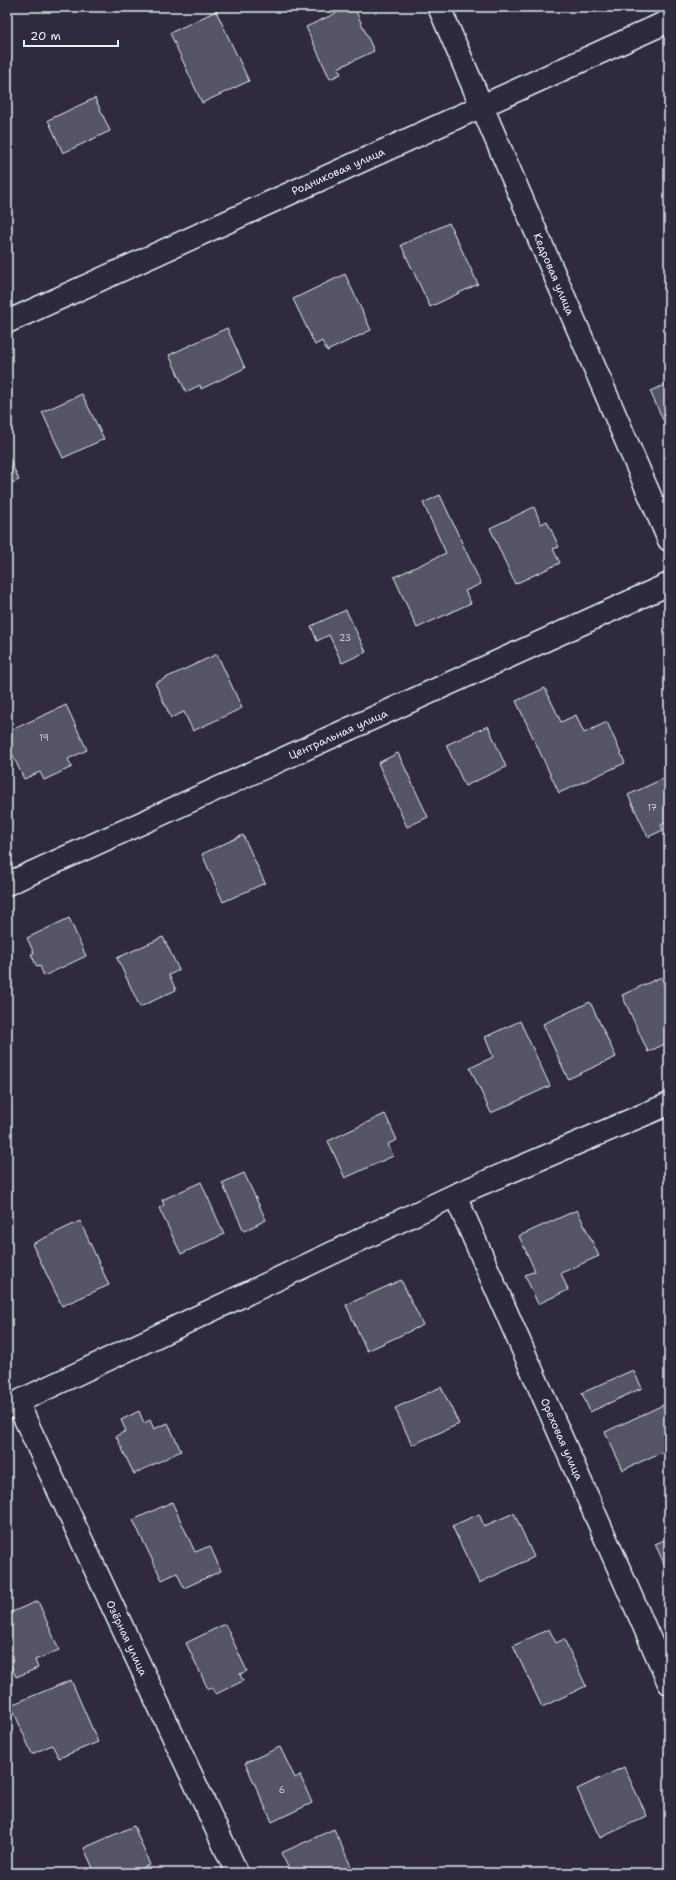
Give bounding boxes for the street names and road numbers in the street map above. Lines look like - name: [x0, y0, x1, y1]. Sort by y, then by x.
- street label: Родниковая улица: [289, 144, 387, 199]
- street label: Кедровая улица: [529, 231, 578, 318]
- street label: Центральная улица: [286, 706, 390, 763]
- street label: Ореховая улица: [537, 1396, 586, 1483]
- street label: Озёрная улица: [102, 1598, 151, 1679]

